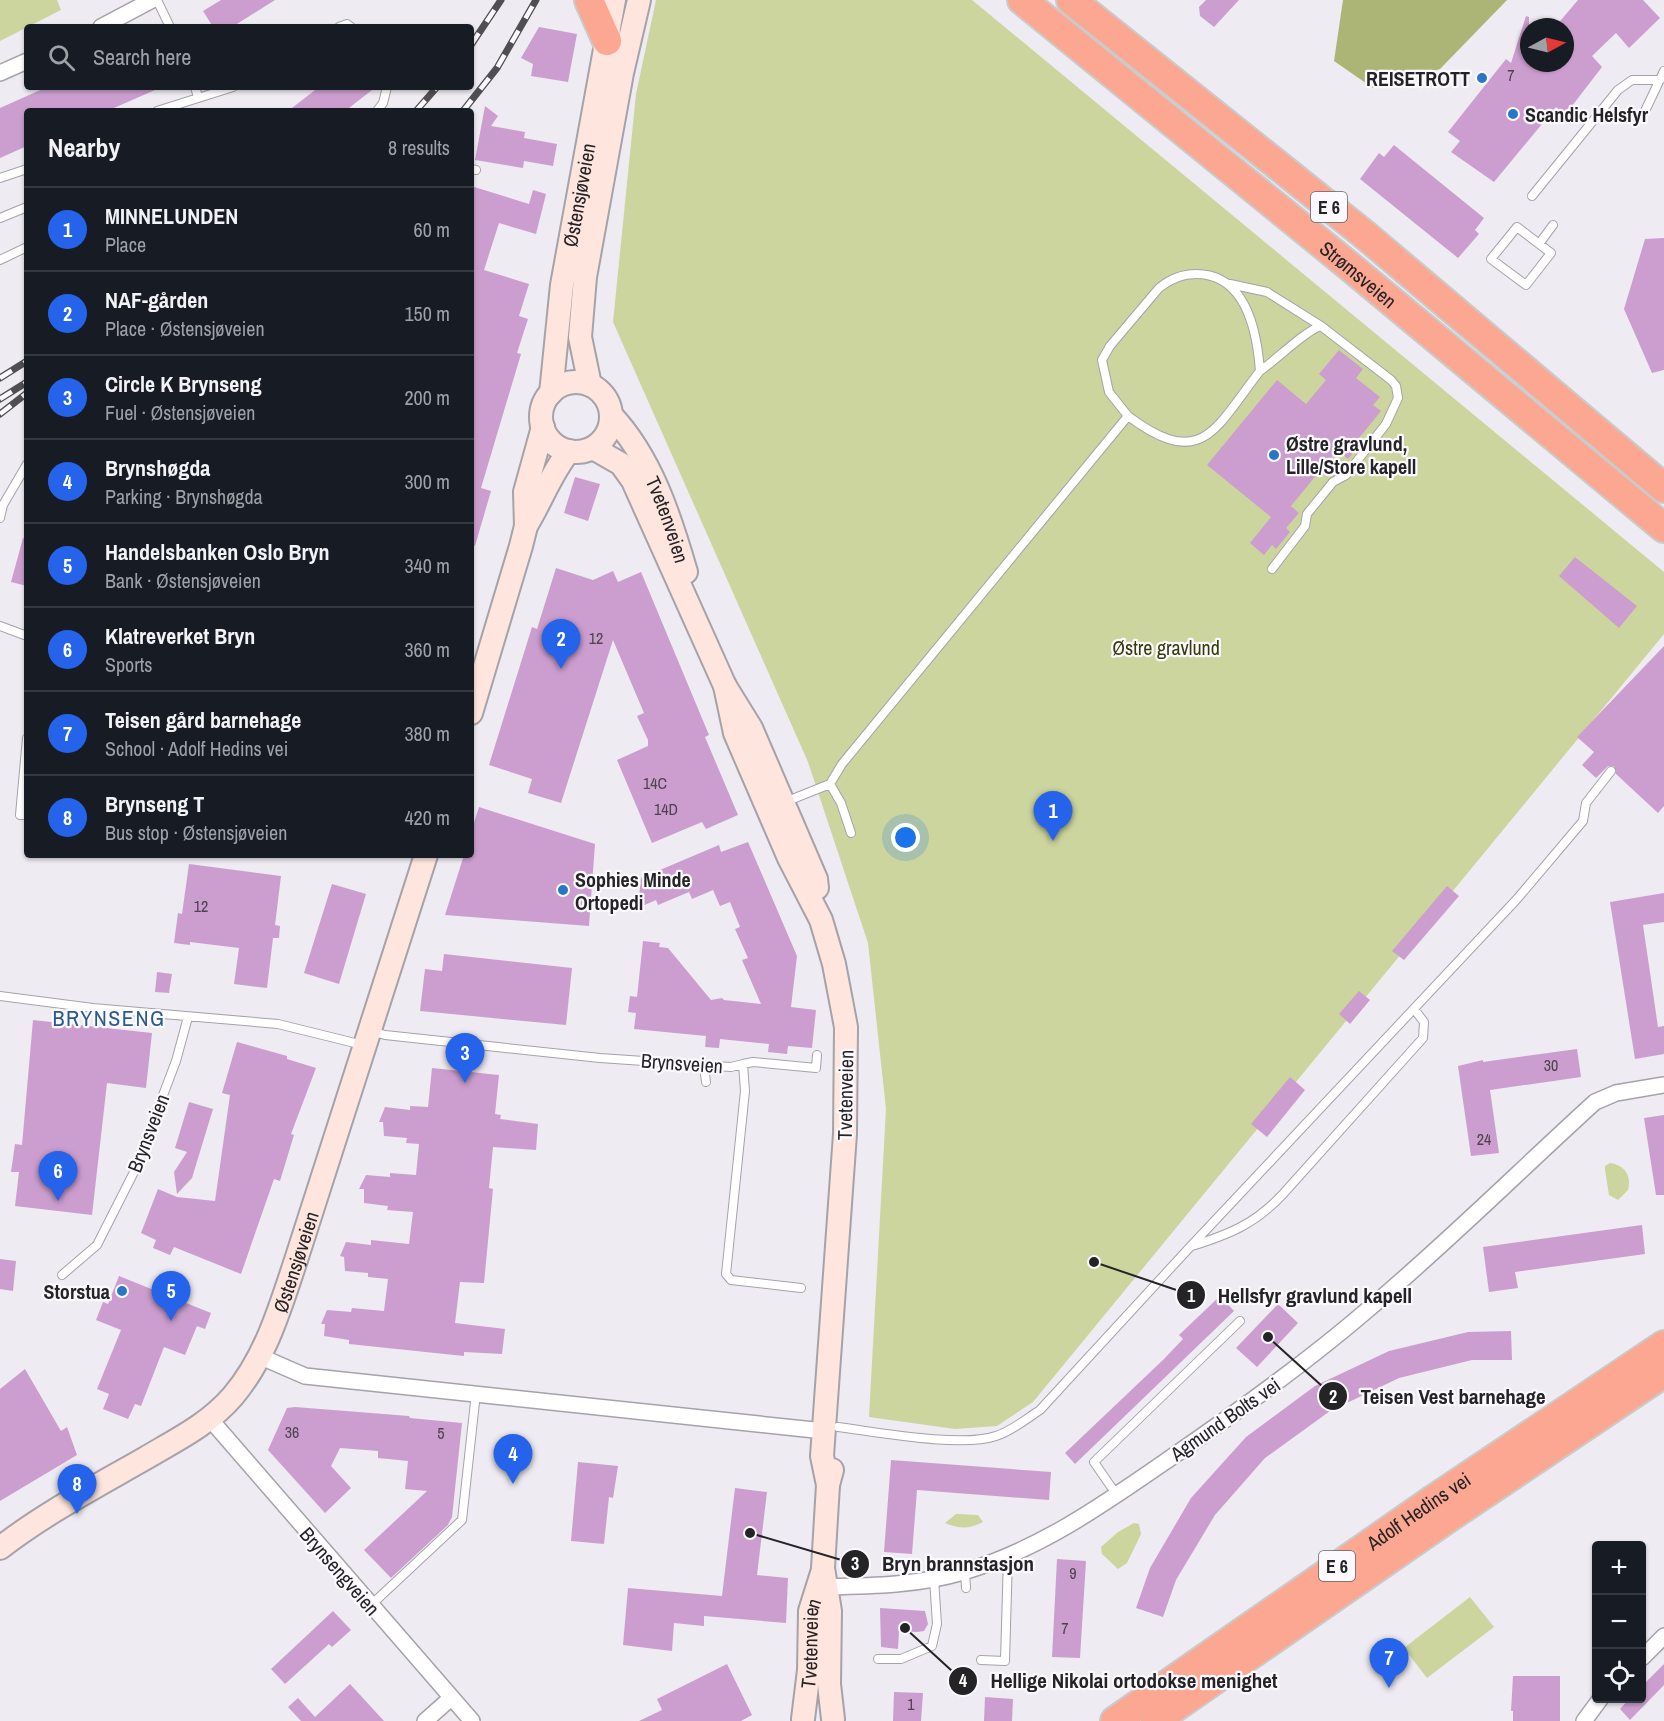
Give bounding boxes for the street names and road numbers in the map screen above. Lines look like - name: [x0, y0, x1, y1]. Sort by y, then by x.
- street label: Østensjøveien: [556, 141, 601, 249]
- road number: E 6: [1311, 192, 1347, 222]
- street label: Strømsveien: [1315, 234, 1403, 314]
- street label: Tvetenveien: [640, 471, 696, 566]
- street label: Brynsveien: [640, 1047, 724, 1079]
- street label: Tvetenveien: [831, 1050, 859, 1140]
- street label: Brynsveien: [121, 1090, 175, 1176]
- street label: Østensjøveien: [266, 1208, 324, 1316]
- street label: Agmund Bolts vei: [1164, 1371, 1285, 1467]
- street label: Adolf Hedins vei: [1360, 1465, 1475, 1556]
- street label: Brynsengveien: [294, 1521, 386, 1621]
- road number: E 6: [1319, 1551, 1355, 1581]
- street label: Tvetenveien: [793, 1595, 827, 1690]

